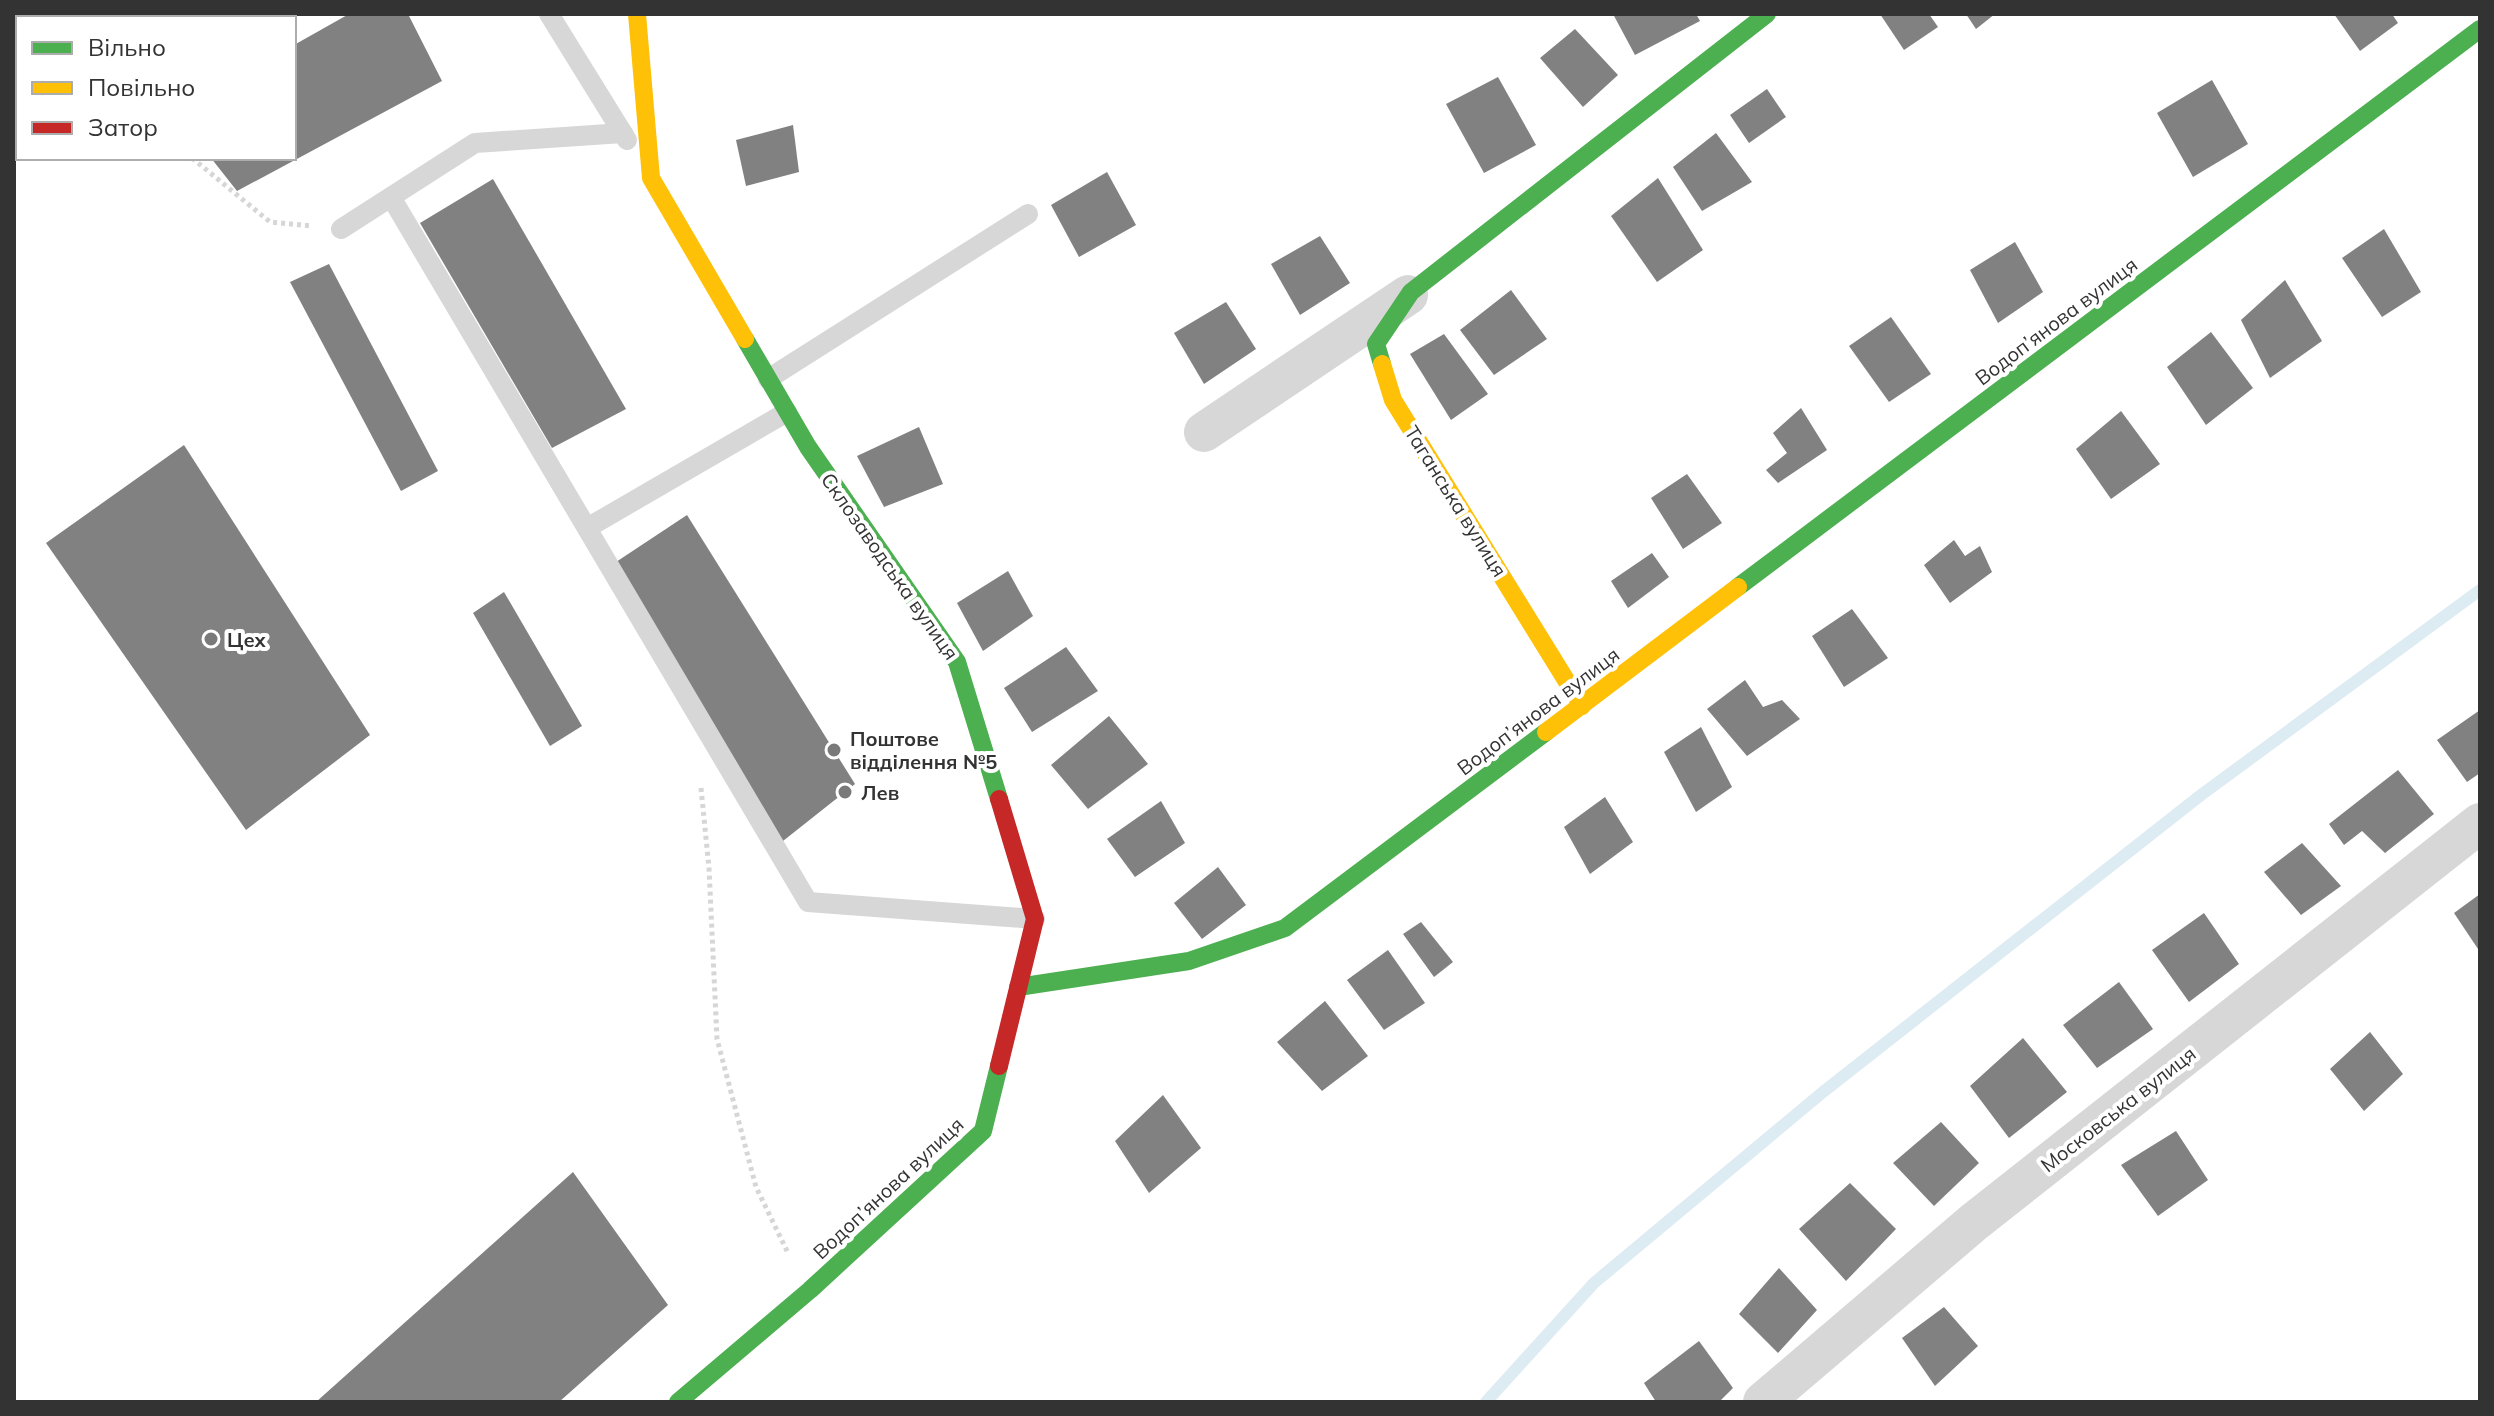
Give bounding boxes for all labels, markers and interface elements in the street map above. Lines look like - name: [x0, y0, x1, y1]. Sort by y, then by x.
- legend: [16, 16, 296, 160]
- text: Вільно: [88, 32, 166, 62]
- text: Повільно: [88, 72, 195, 102]
- text: Затор: [88, 112, 158, 142]
- street label: Водоп’янова вулиця: [1970, 252, 2142, 390]
- street label: Таганська вулиця: [1399, 421, 1513, 581]
- street label: Склозаводська вулиця: [816, 468, 964, 664]
- place label: Цех: [227, 627, 266, 652]
- marker: Цех: [202, 630, 220, 648]
- street label: Водоп’янова вулиця: [1452, 642, 1624, 780]
- place label: Поштове відділення №5: [850, 726, 997, 774]
- marker: Поштове відділення №5: [825, 741, 843, 759]
- place label: Лев: [861, 780, 899, 805]
- marker: Лев: [836, 783, 854, 801]
- street label: Московська вулиця: [2035, 1041, 2201, 1177]
- street label: Водоп’янова вулиця: [807, 1112, 969, 1264]

